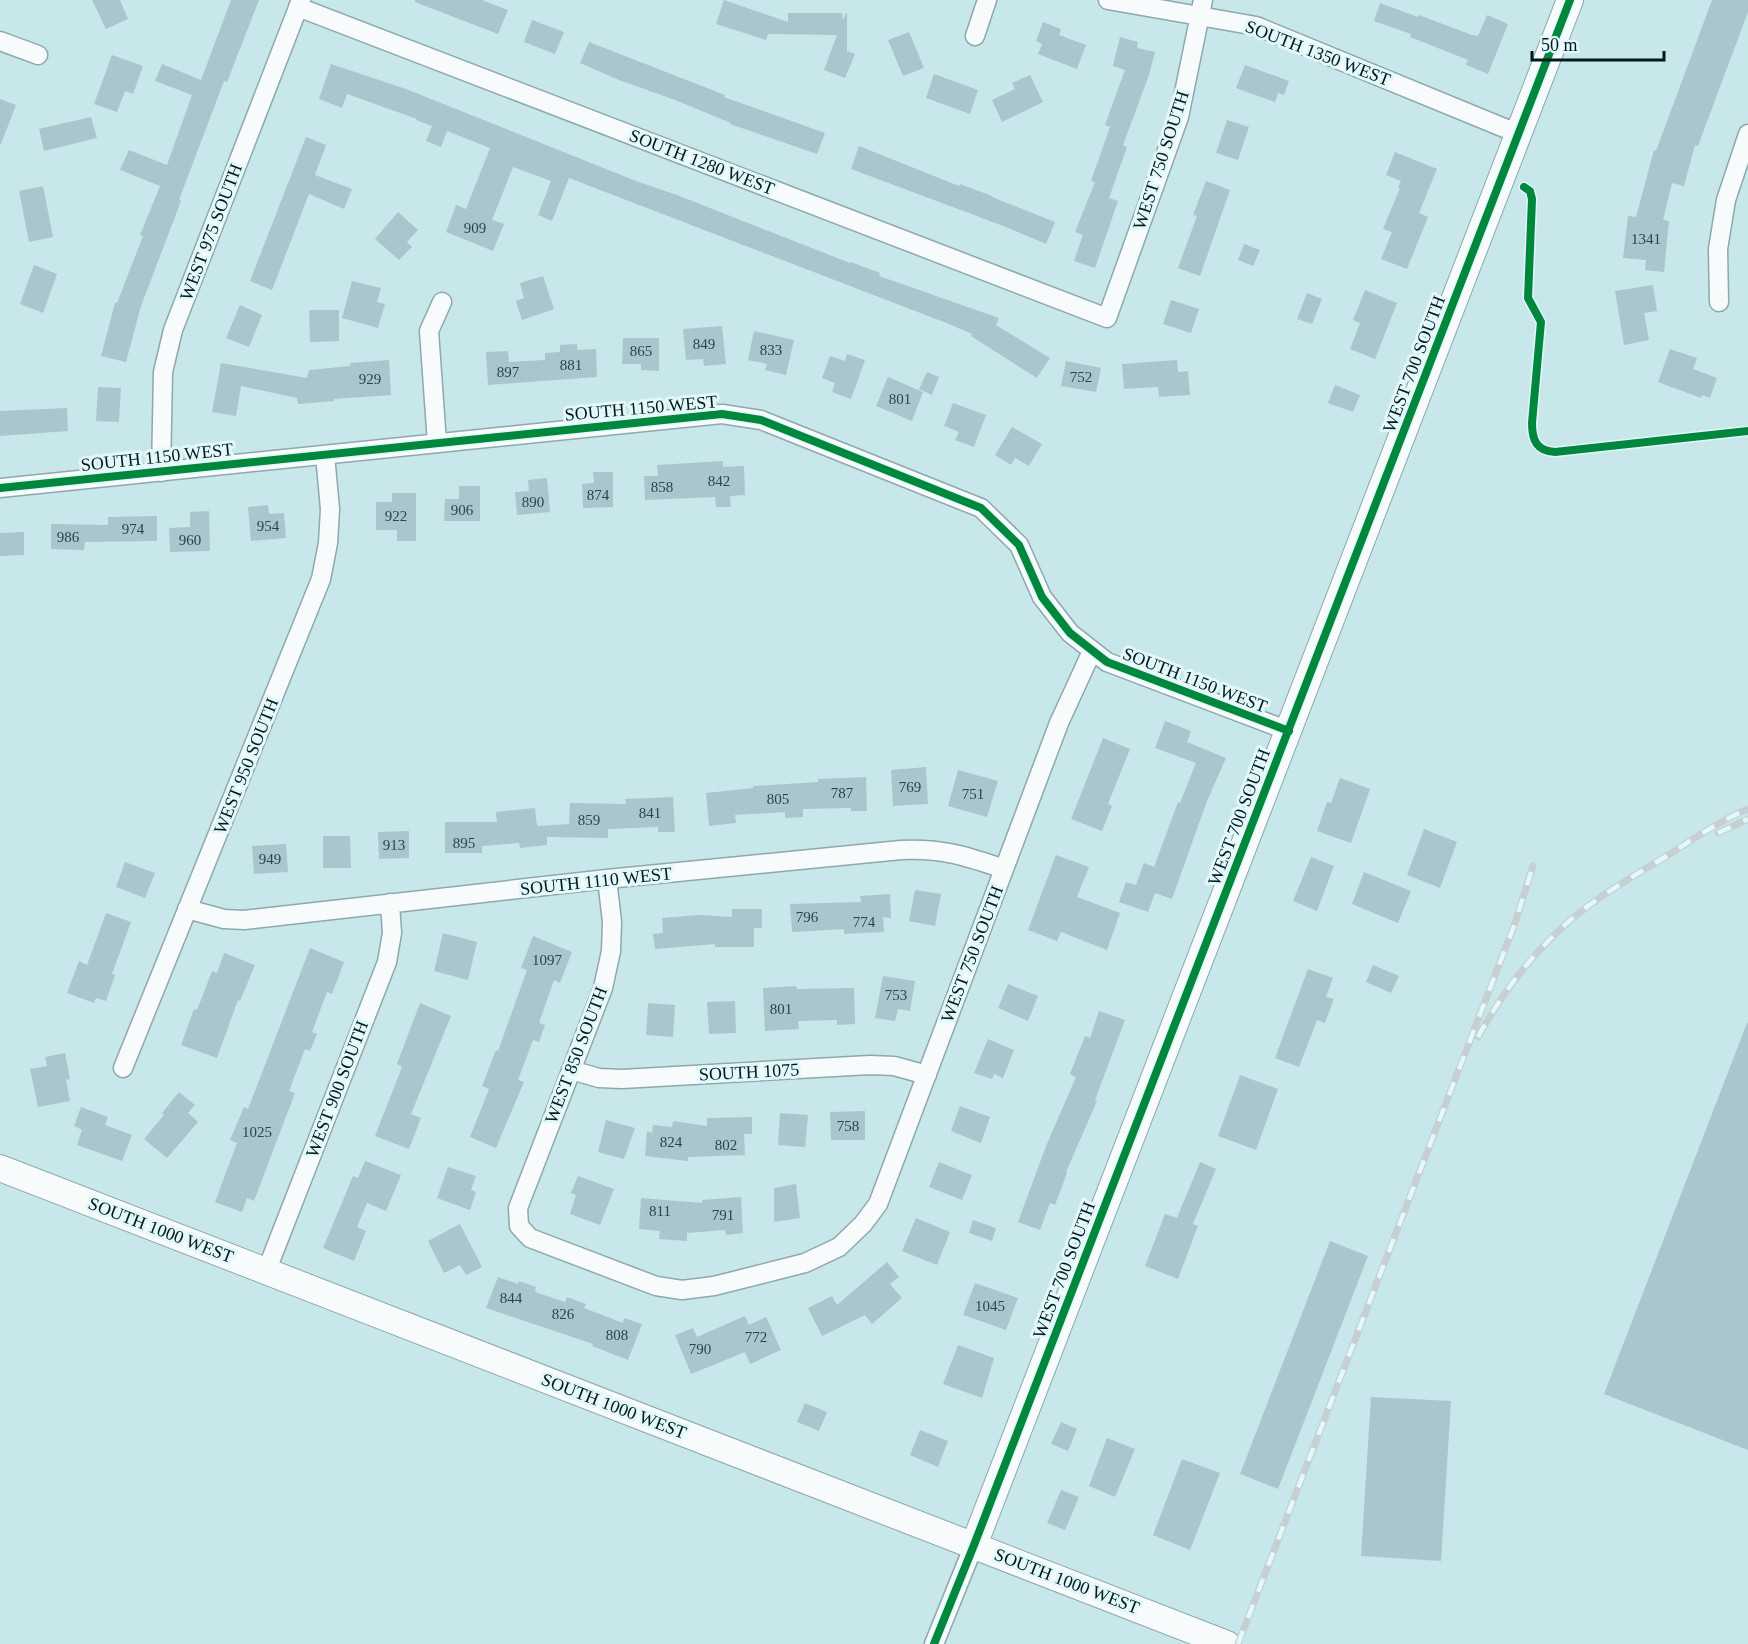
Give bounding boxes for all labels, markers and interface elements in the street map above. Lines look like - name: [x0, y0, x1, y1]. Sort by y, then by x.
- street label: SOUTH 1350 WEST: [1243, 16, 1393, 90]
- scale bar: [1532, 24, 1664, 62]
- text: 50 m: [1541, 35, 1578, 55]
- street label: WEST 750 SOUTH: [1129, 88, 1193, 232]
- street label: SOUTH 1280 WEST: [627, 125, 777, 199]
- street label: WEST 975 SOUTH: [176, 161, 246, 303]
- house number: 909: [464, 220, 486, 236]
- house number: 1341: [1631, 231, 1661, 247]
- street label: WEST 700 SOUTH: [1379, 293, 1449, 435]
- house number: 849: [693, 336, 715, 352]
- house number: 833: [760, 342, 782, 358]
- house number: 865: [630, 343, 652, 359]
- house number: 881: [560, 357, 582, 373]
- house number: 897: [497, 364, 520, 380]
- house number: 752: [1070, 369, 1092, 385]
- house number: 929: [359, 371, 381, 387]
- street label: SOUTH 1150 WEST: [564, 391, 718, 425]
- house number: 801: [889, 391, 911, 407]
- street label: SOUTH 1150 WEST: [80, 439, 234, 475]
- house number: 842: [708, 473, 730, 489]
- house number: 858: [651, 479, 673, 495]
- house number: 874: [587, 487, 610, 503]
- house number: 890: [522, 494, 544, 510]
- house number: 906: [451, 502, 474, 518]
- house number: 922: [385, 508, 407, 524]
- house number: 954: [257, 518, 280, 534]
- house number: 974: [122, 521, 145, 537]
- house number: 986: [57, 529, 80, 545]
- house number: 960: [179, 532, 201, 548]
- street label: SOUTH 1150 WEST: [1120, 643, 1270, 717]
- street label: WEST 950 SOUTH: [210, 695, 282, 837]
- street label: WEST 700 SOUTH: [1204, 746, 1274, 888]
- house number: 769: [899, 779, 921, 795]
- house number: 787: [831, 785, 854, 801]
- house number: 751: [962, 786, 984, 802]
- house number: 805: [767, 791, 789, 807]
- house number: 841: [639, 805, 661, 821]
- house number: 859: [578, 812, 600, 828]
- house number: 895: [453, 835, 475, 851]
- house number: 913: [383, 837, 405, 853]
- house number: 949: [259, 851, 281, 867]
- street label: SOUTH 1110 WEST: [519, 863, 673, 899]
- street label: WEST 750 SOUTH: [937, 883, 1007, 1025]
- house number: 796: [796, 909, 819, 925]
- house number: 774: [853, 914, 876, 930]
- house number: 1097: [532, 952, 563, 968]
- street label: WEST 850 SOUTH: [541, 984, 611, 1126]
- house number: 753: [885, 987, 907, 1003]
- house number: 801: [770, 1001, 792, 1017]
- street label: WEST 900 SOUTH: [302, 1018, 372, 1160]
- street label: SOUTH 1075: [698, 1059, 800, 1085]
- house number: 758: [837, 1118, 859, 1134]
- house number: 1025: [242, 1124, 272, 1140]
- house number: 824: [660, 1134, 683, 1150]
- house number: 802: [715, 1137, 737, 1153]
- street label: SOUTH 1000 WEST: [86, 1193, 236, 1267]
- street label: WEST 700 SOUTH: [1029, 1199, 1099, 1341]
- house number: 811: [649, 1203, 671, 1219]
- house number: 791: [712, 1207, 734, 1223]
- house number: 844: [500, 1290, 523, 1306]
- house number: 1045: [975, 1298, 1005, 1314]
- house number: 826: [552, 1306, 575, 1322]
- house number: 808: [606, 1327, 628, 1343]
- house number: 772: [745, 1329, 767, 1345]
- house number: 790: [689, 1341, 711, 1357]
- street label: SOUTH 1000 WEST: [539, 1369, 689, 1443]
- street label: SOUTH 1000 WEST: [992, 1544, 1142, 1618]

